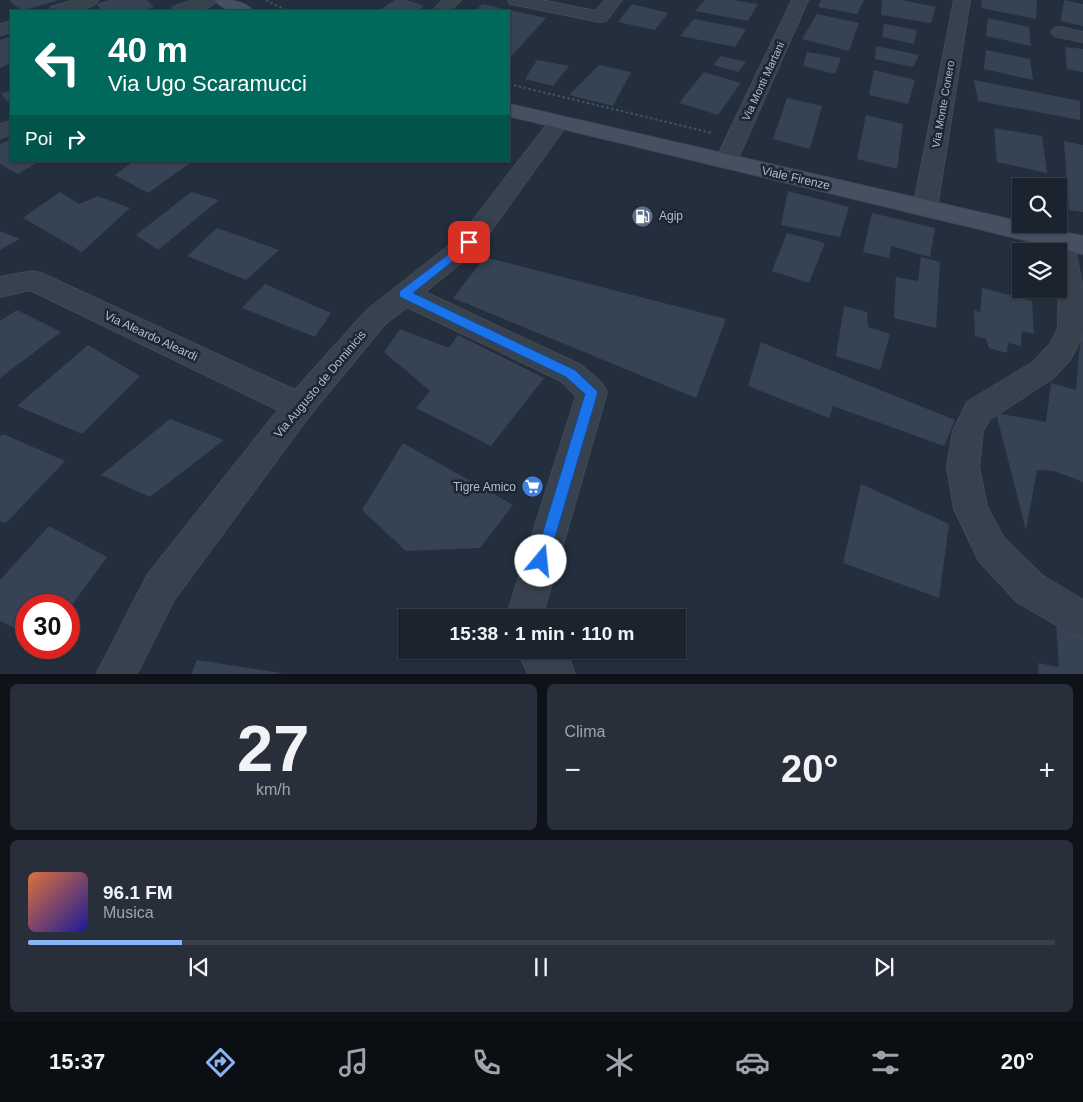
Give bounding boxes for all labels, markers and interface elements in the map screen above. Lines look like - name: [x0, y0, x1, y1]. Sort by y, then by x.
- icon: left: [25, 30, 90, 95]
- text: 40 m: [108, 30, 188, 69]
- street label: Via Monti Martani: [740, 40, 786, 122]
- street label: Via Monte Conero: [929, 59, 957, 149]
- text: Via Ugo Scaramucci: [108, 71, 307, 96]
- icon: right: [62, 125, 90, 153]
- text: Poi: [25, 128, 52, 149]
- street label: Viale Firenze: [760, 163, 832, 193]
- map controls: [1012, 178, 1067, 298]
- button: search: [1012, 178, 1067, 233]
- fuel station icon: Agip: [631, 204, 655, 228]
- place label: Agip: [659, 209, 683, 223]
- pin: [448, 221, 490, 263]
- icon: arrive: [455, 228, 483, 256]
- button: layers: [1012, 243, 1067, 298]
- street label: Via Aleardo Aleardi: [102, 308, 200, 364]
- street label: Via Augusto de Dominicis: [271, 327, 369, 441]
- supermarket icon: Tigre Amico: [520, 475, 544, 499]
- place label: Tigre Amico: [453, 480, 516, 494]
- position arrow: [514, 534, 566, 586]
- speed limit sign: 30: [15, 594, 80, 659]
- text: 15:38 · 1 min · 110 m: [450, 623, 634, 644]
- text: 27: [237, 712, 309, 785]
- text: Clima: [565, 723, 605, 740]
- text: 20°: [781, 748, 838, 790]
- text: −: [565, 754, 581, 785]
- text: +: [1039, 754, 1055, 785]
- text: km/h: [256, 781, 291, 798]
- text: 96.1 FM: [103, 882, 173, 903]
- text: Musica: [103, 904, 154, 921]
- icon: previous: [185, 953, 213, 981]
- icon: pause: [527, 953, 555, 981]
- icon: next: [870, 953, 898, 981]
- icon: directions: [203, 1045, 238, 1080]
- icon: music: [336, 1045, 371, 1080]
- icon: phone: [469, 1045, 504, 1080]
- icon: climate: [602, 1045, 637, 1080]
- icon: car: [735, 1045, 770, 1080]
- icon: filters: [868, 1045, 903, 1080]
- text: 15:37: [49, 1049, 105, 1074]
- text: 20°: [1001, 1049, 1034, 1074]

